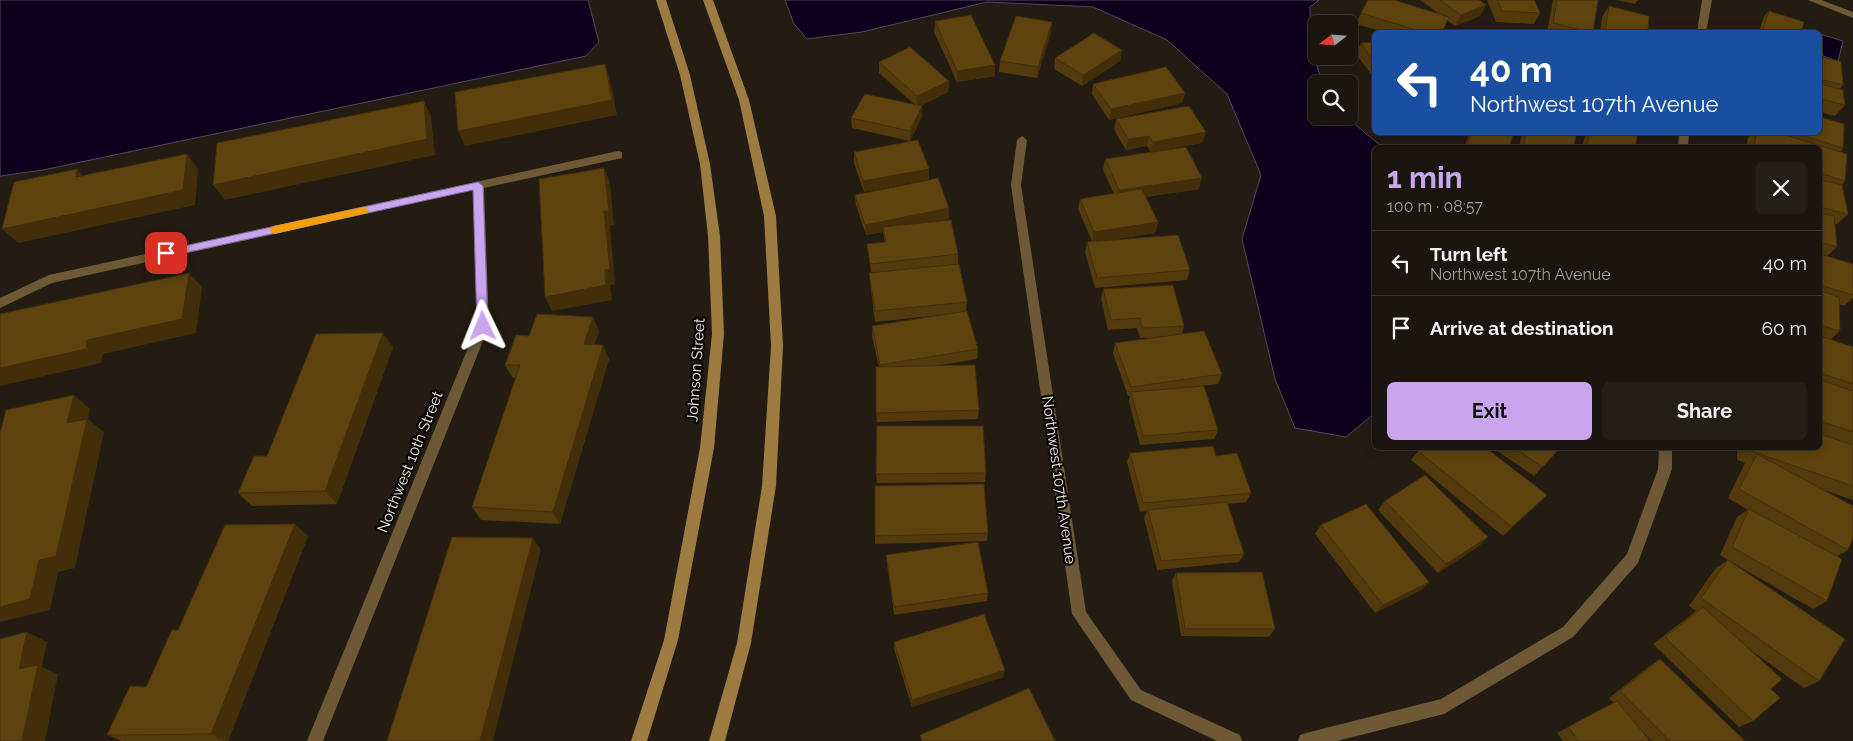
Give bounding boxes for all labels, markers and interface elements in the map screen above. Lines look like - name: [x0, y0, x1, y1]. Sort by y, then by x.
- north arrow: [1308, 15, 1358, 65]
- map controls: [1308, 15, 1358, 125]
- text: 40 m: [1470, 49, 1552, 90]
- icon: left: [1387, 50, 1452, 115]
- button: search: [1308, 75, 1358, 125]
- text: Northwest 107th Avenue: [1470, 91, 1718, 117]
- text: 1 min: [1387, 160, 1463, 195]
- button: close: [1755, 162, 1807, 214]
- text: 100 m · 08:57: [1387, 197, 1483, 216]
- pin: [145, 232, 187, 274]
- icon: arrive: [152, 239, 180, 267]
- text: Turn left: [1430, 243, 1507, 265]
- icon: left: [1387, 249, 1415, 277]
- text: 40 m: [1763, 252, 1807, 274]
- text: Northwest 107th Avenue: [1430, 265, 1611, 284]
- position arrow: [456, 299, 508, 351]
- icon: arrive: [1387, 314, 1415, 342]
- text: Arrive at destination: [1430, 317, 1614, 339]
- text: 60 m: [1762, 317, 1807, 339]
- street label: Johnson Street: [683, 318, 709, 422]
- button: Exit: [1387, 382, 1592, 440]
- button: Share: [1602, 382, 1807, 440]
- street label: Northwest 10th Street: [373, 389, 447, 535]
- street label: Northwest 107th Avenue: [1038, 395, 1080, 565]

